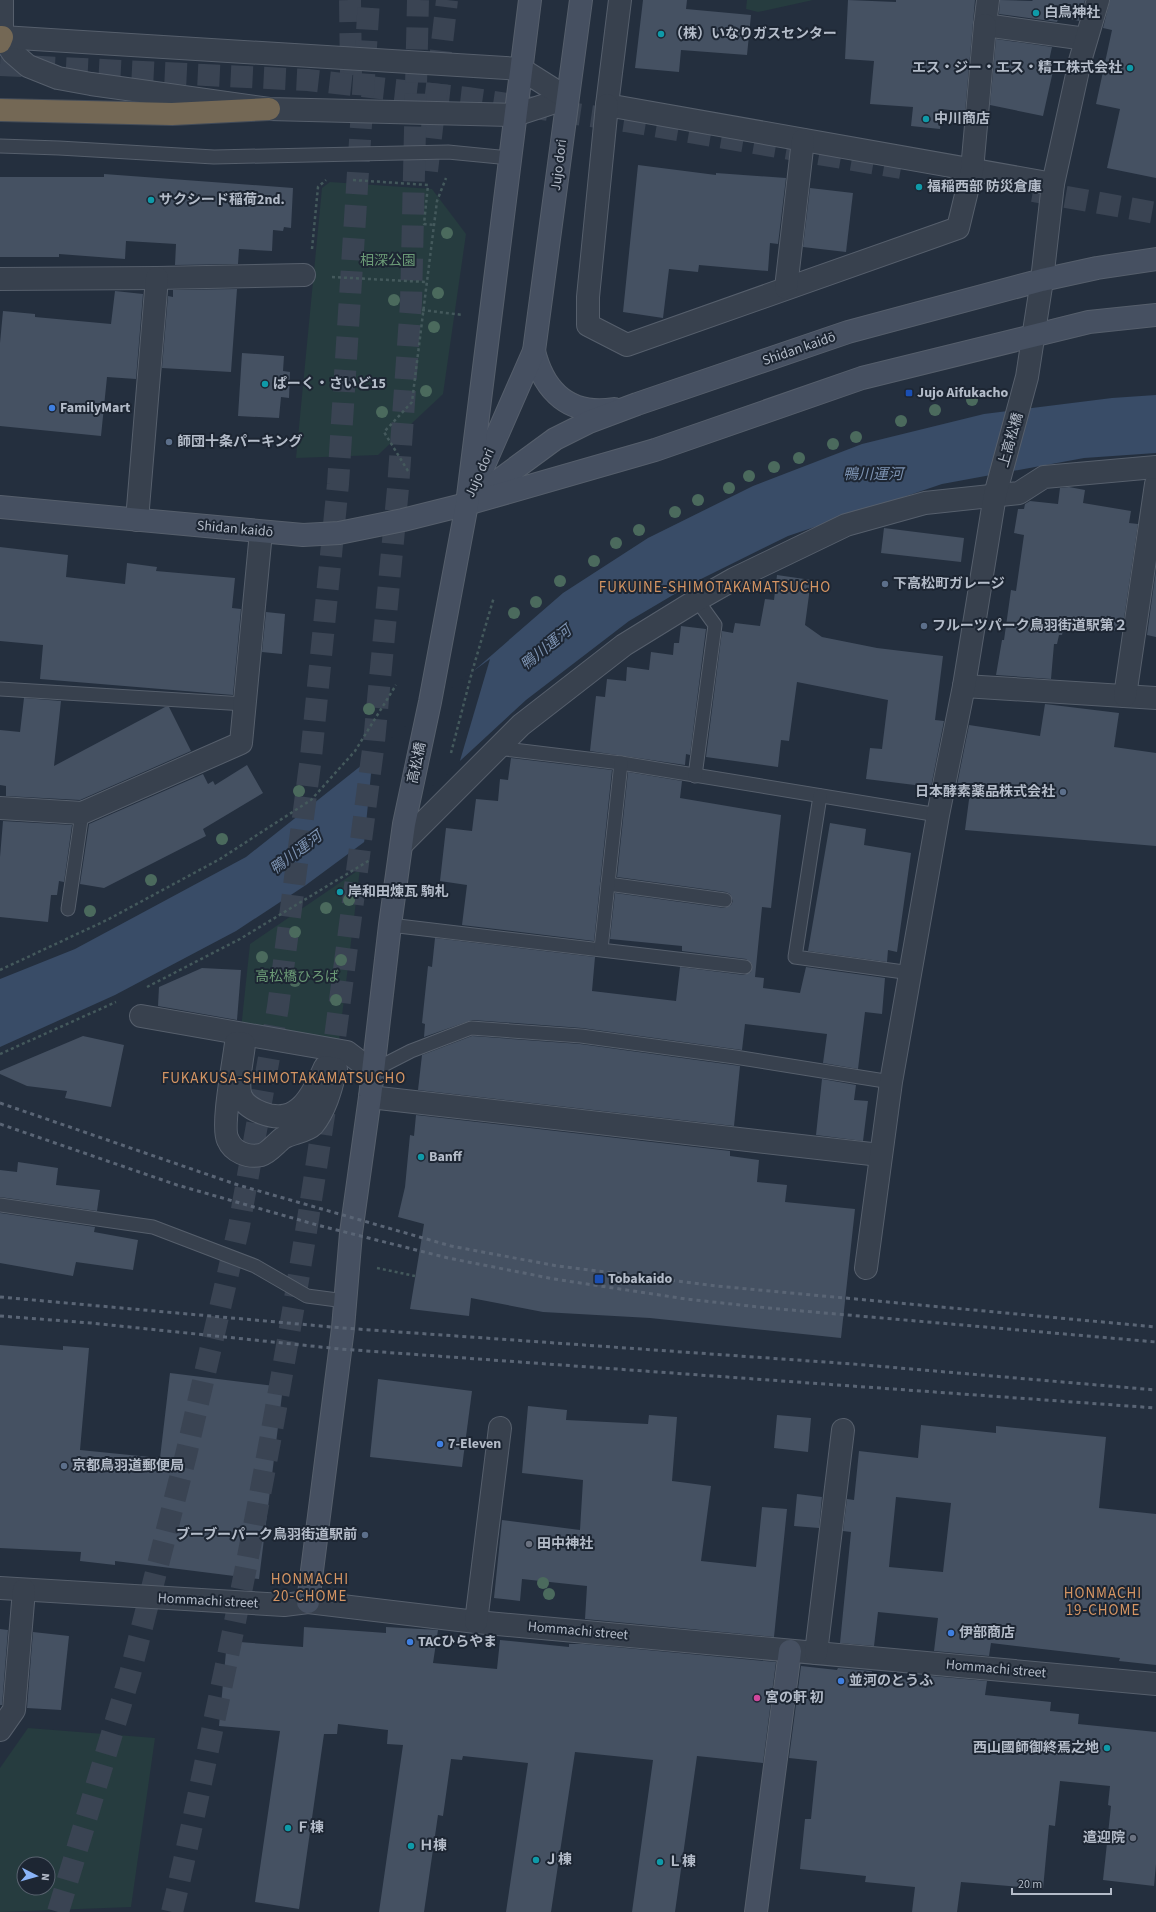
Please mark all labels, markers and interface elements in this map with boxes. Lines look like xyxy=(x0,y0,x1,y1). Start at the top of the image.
place label: 白鳥神社 xyxy=(1044,3,1100,23)
marker: 白鳥神社 xyxy=(1031,8,1041,18)
place label: （株）いなりガスセンター xyxy=(669,24,837,44)
marker: （株）いなりガスセンター xyxy=(656,29,666,39)
place label: エス・ジー・エス・精工株式会社 xyxy=(912,58,1122,78)
marker: エス・ジー・エス・精工株式会社 xyxy=(1125,63,1135,73)
place label: 中川商店 xyxy=(934,109,990,129)
marker: 中川商店 xyxy=(921,114,931,124)
street label: Jujo dori xyxy=(546,138,572,192)
place label: 福稲西部 防災倉庫 xyxy=(927,177,1042,197)
marker: 福稲西部 防災倉庫 xyxy=(914,182,924,192)
place label: サクシード稲荷2nd. xyxy=(159,190,285,210)
marker: サクシード稲荷2nd. xyxy=(146,195,156,205)
park label: 相深公園 xyxy=(360,251,416,271)
street label: Shidan kaidō xyxy=(760,327,838,371)
place label: ぱーく・さいど15 xyxy=(273,374,386,394)
marker: ぱーく・さいど15 xyxy=(260,379,270,389)
place label: Jujo Aifukacho xyxy=(917,383,1009,403)
marker: Jujo Aifukacho xyxy=(904,388,914,398)
place label: FamilyMart xyxy=(60,398,131,418)
marker: FamilyMart xyxy=(47,403,57,413)
street label: 上高松橋 xyxy=(994,410,1028,470)
place label: 師団十条パーキング xyxy=(177,432,303,452)
marker: 師団十条パーキング xyxy=(164,437,174,447)
street label: Jujo dori xyxy=(460,445,500,501)
water label: 鴨川運河 xyxy=(843,464,906,485)
street label: Shidan kaidō xyxy=(196,516,274,542)
place label: 下高松町ガレージ xyxy=(893,574,1005,594)
district label: FUKUINE-SHIMOTAKAMATSUCHO xyxy=(599,577,831,598)
marker: 下高松町ガレージ xyxy=(880,579,890,589)
place label: フルーツパーク鳥羽街道駅第２ xyxy=(932,616,1128,636)
water label: 鴨川運河 xyxy=(516,619,578,675)
marker: フルーツパーク鳥羽街道駅第２ xyxy=(919,621,929,631)
street label: 高松橋 xyxy=(403,740,431,786)
place label: 日本酵素薬品株式会社 xyxy=(915,782,1055,802)
marker: 日本酵素薬品株式会社 xyxy=(1058,787,1068,797)
water label: 鴨川運河 xyxy=(266,825,329,879)
place label: 岸和田煉瓦 駒札 xyxy=(348,882,449,902)
marker: 岸和田煉瓦 駒札 xyxy=(335,887,345,897)
park label: 高松橋ひろば xyxy=(255,967,339,987)
district label: FUKAKUSA-SHIMOTAKAMATSUCHO xyxy=(162,1068,406,1089)
place label: Banff xyxy=(429,1147,463,1167)
marker: Banff xyxy=(416,1152,426,1162)
place label: Tobakaido xyxy=(608,1269,673,1289)
marker: Tobakaido xyxy=(593,1273,605,1285)
place label: 7-Eleven xyxy=(448,1434,501,1454)
marker: 7-Eleven xyxy=(435,1439,445,1449)
place label: 京都鳥羽道郵便局 xyxy=(72,1456,184,1476)
marker: 京都鳥羽道郵便局 xyxy=(59,1461,69,1471)
place label: ブーブーパーク鳥羽街道駅前 xyxy=(176,1525,357,1545)
marker: ブーブーパーク鳥羽街道駅前 xyxy=(360,1530,370,1540)
place label: 田中神社 xyxy=(537,1534,593,1554)
marker: 田中神社 xyxy=(524,1539,534,1549)
district label: HONMACHI 20-CHOME xyxy=(271,1569,349,1607)
district label: HONMACHI 19-CHOME xyxy=(1064,1583,1142,1621)
street label: Hommachi street xyxy=(157,1588,259,1614)
street label: Hommachi street xyxy=(527,1617,629,1645)
place label: 伊部商店 xyxy=(959,1623,1015,1643)
marker: 伊部商店 xyxy=(946,1628,956,1638)
place label: TACひらやま xyxy=(418,1632,497,1652)
marker: TACひらやま xyxy=(405,1637,415,1647)
street label: Hommachi street xyxy=(945,1655,1047,1683)
place label: 並河のとうふ xyxy=(849,1671,933,1691)
marker: 並河のとうふ xyxy=(836,1676,846,1686)
place label: 宮の軒 初 xyxy=(765,1688,824,1708)
marker: 宮の軒 初 xyxy=(752,1693,762,1703)
place label: 西山國師御終焉之地 xyxy=(973,1738,1099,1758)
marker: 西山國師御終焉之地 xyxy=(1102,1743,1112,1753)
place label: Ｆ棟 xyxy=(296,1818,324,1838)
marker: Ｆ棟 xyxy=(283,1823,293,1833)
place label: 遣迎院 xyxy=(1083,1828,1125,1848)
marker: 遣迎院 xyxy=(1128,1833,1138,1843)
place label: Ｈ棟 xyxy=(419,1836,447,1856)
marker: Ｈ棟 xyxy=(406,1841,416,1851)
place label: Ｊ棟 xyxy=(544,1850,572,1870)
place label: Ｌ棟 xyxy=(668,1852,696,1872)
marker: Ｊ棟 xyxy=(531,1855,541,1865)
north arrow xyxy=(16,1856,56,1896)
marker: Ｌ棟 xyxy=(655,1857,665,1867)
scale bar xyxy=(1012,1870,1111,1896)
text: N xyxy=(38,1873,53,1881)
text: 20 m xyxy=(1018,1876,1042,1893)

